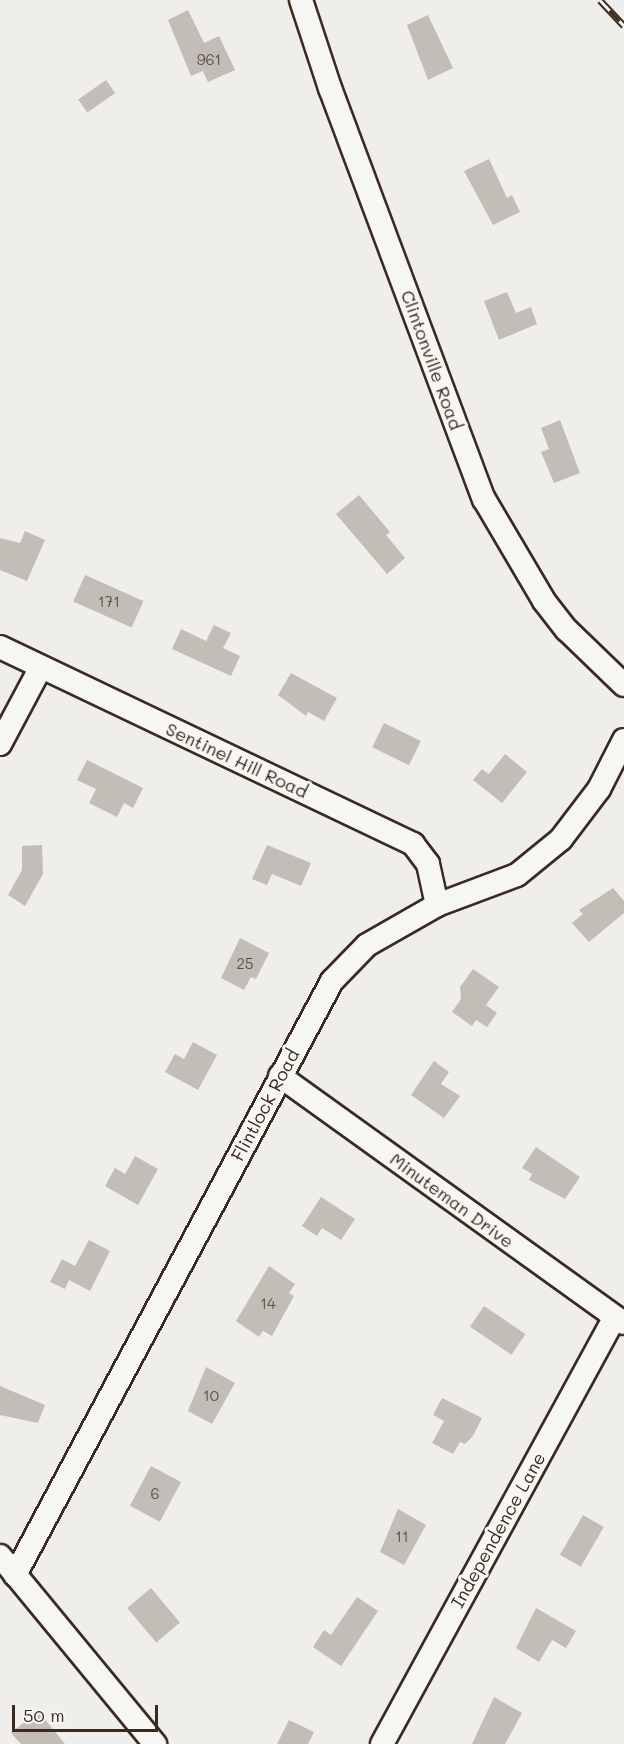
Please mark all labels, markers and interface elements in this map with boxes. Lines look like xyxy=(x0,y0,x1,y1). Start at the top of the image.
house number: 961 xyxy=(197,51,221,69)
street label: Clintonville Road xyxy=(397,287,467,433)
house number: 171 xyxy=(98,593,120,611)
street label: Sentinel Hill Road xyxy=(163,718,311,802)
house number: 25 xyxy=(236,955,254,973)
street label: Flintlock Road xyxy=(226,1045,304,1165)
street label: Minuteman Drive xyxy=(386,1148,518,1252)
house number: 14 xyxy=(260,1295,276,1313)
house number: 10 xyxy=(203,1387,219,1405)
street label: Independence Lane xyxy=(446,1448,550,1612)
house number: 6 xyxy=(150,1485,160,1503)
house number: 11 xyxy=(395,1528,409,1546)
scale bar xyxy=(15,1693,160,1731)
text: 50 m xyxy=(23,1703,65,1727)

